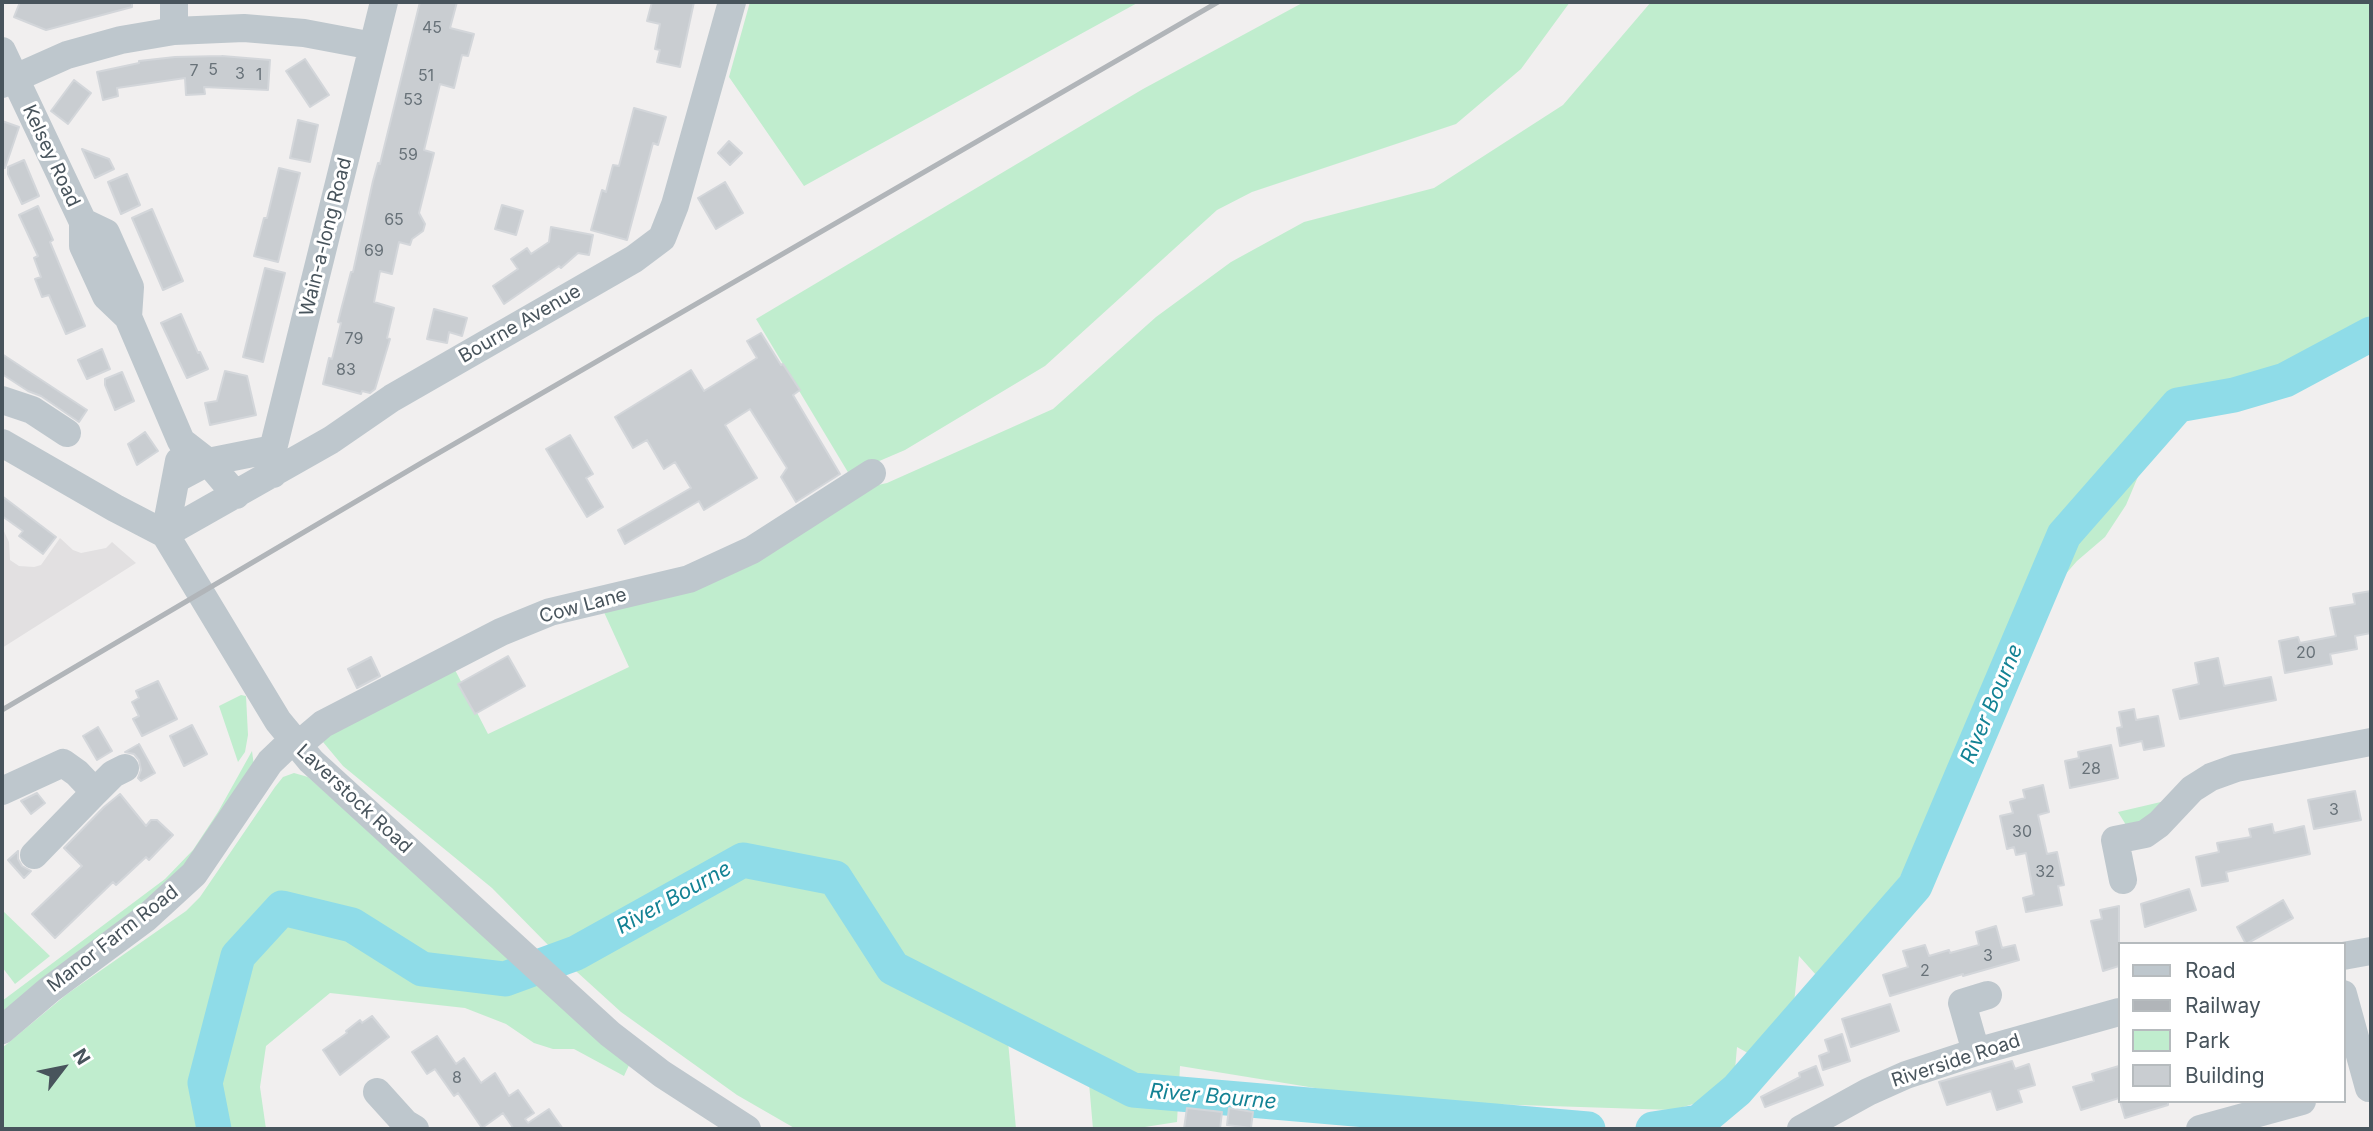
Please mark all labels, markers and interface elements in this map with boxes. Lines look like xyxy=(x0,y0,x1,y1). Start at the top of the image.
house number: 45 xyxy=(422,18,442,38)
house number: 5 xyxy=(208,60,218,80)
house number: 7 xyxy=(189,61,199,81)
house number: 3 xyxy=(235,64,245,84)
house number: 1 xyxy=(256,65,262,85)
house number: 51 xyxy=(418,66,434,86)
house number: 53 xyxy=(403,90,423,110)
street label: Kelsey Road xyxy=(17,101,85,211)
house number: 59 xyxy=(398,145,418,165)
street label: Wain-a-long Road xyxy=(295,155,357,319)
house number: 65 xyxy=(384,210,404,230)
house number: 69 xyxy=(364,241,384,261)
street label: Bourne Avenue xyxy=(455,280,585,368)
house number: 79 xyxy=(345,329,363,349)
house number: 83 xyxy=(336,360,356,380)
street label: Cow Lane xyxy=(537,583,629,629)
water label: River Bourne xyxy=(1956,640,2028,768)
house number: 20 xyxy=(2296,643,2316,663)
street label: Laverstock Road xyxy=(292,740,416,858)
house number: 28 xyxy=(2081,759,2101,779)
house number: 3 xyxy=(2329,800,2339,820)
house number: 30 xyxy=(2012,822,2032,842)
water label: River Bourne xyxy=(612,856,736,940)
house number: 32 xyxy=(2035,862,2055,882)
street label: Manor Farm Road xyxy=(43,881,183,997)
legend xyxy=(2118,942,2345,1103)
house number: 3 xyxy=(1983,946,1993,966)
text: Road xyxy=(2185,958,2236,983)
house number: 2 xyxy=(1920,961,1930,981)
text: Railway xyxy=(2185,993,2261,1018)
text: Park xyxy=(2185,1028,2230,1053)
street label: Riverside Road xyxy=(1889,1029,2023,1093)
north arrow xyxy=(28,1033,98,1103)
text: N xyxy=(68,1044,95,1069)
text: Building xyxy=(2185,1063,2265,1088)
house number: 8 xyxy=(452,1068,462,1088)
water label: River Bourne xyxy=(1148,1079,1278,1115)

